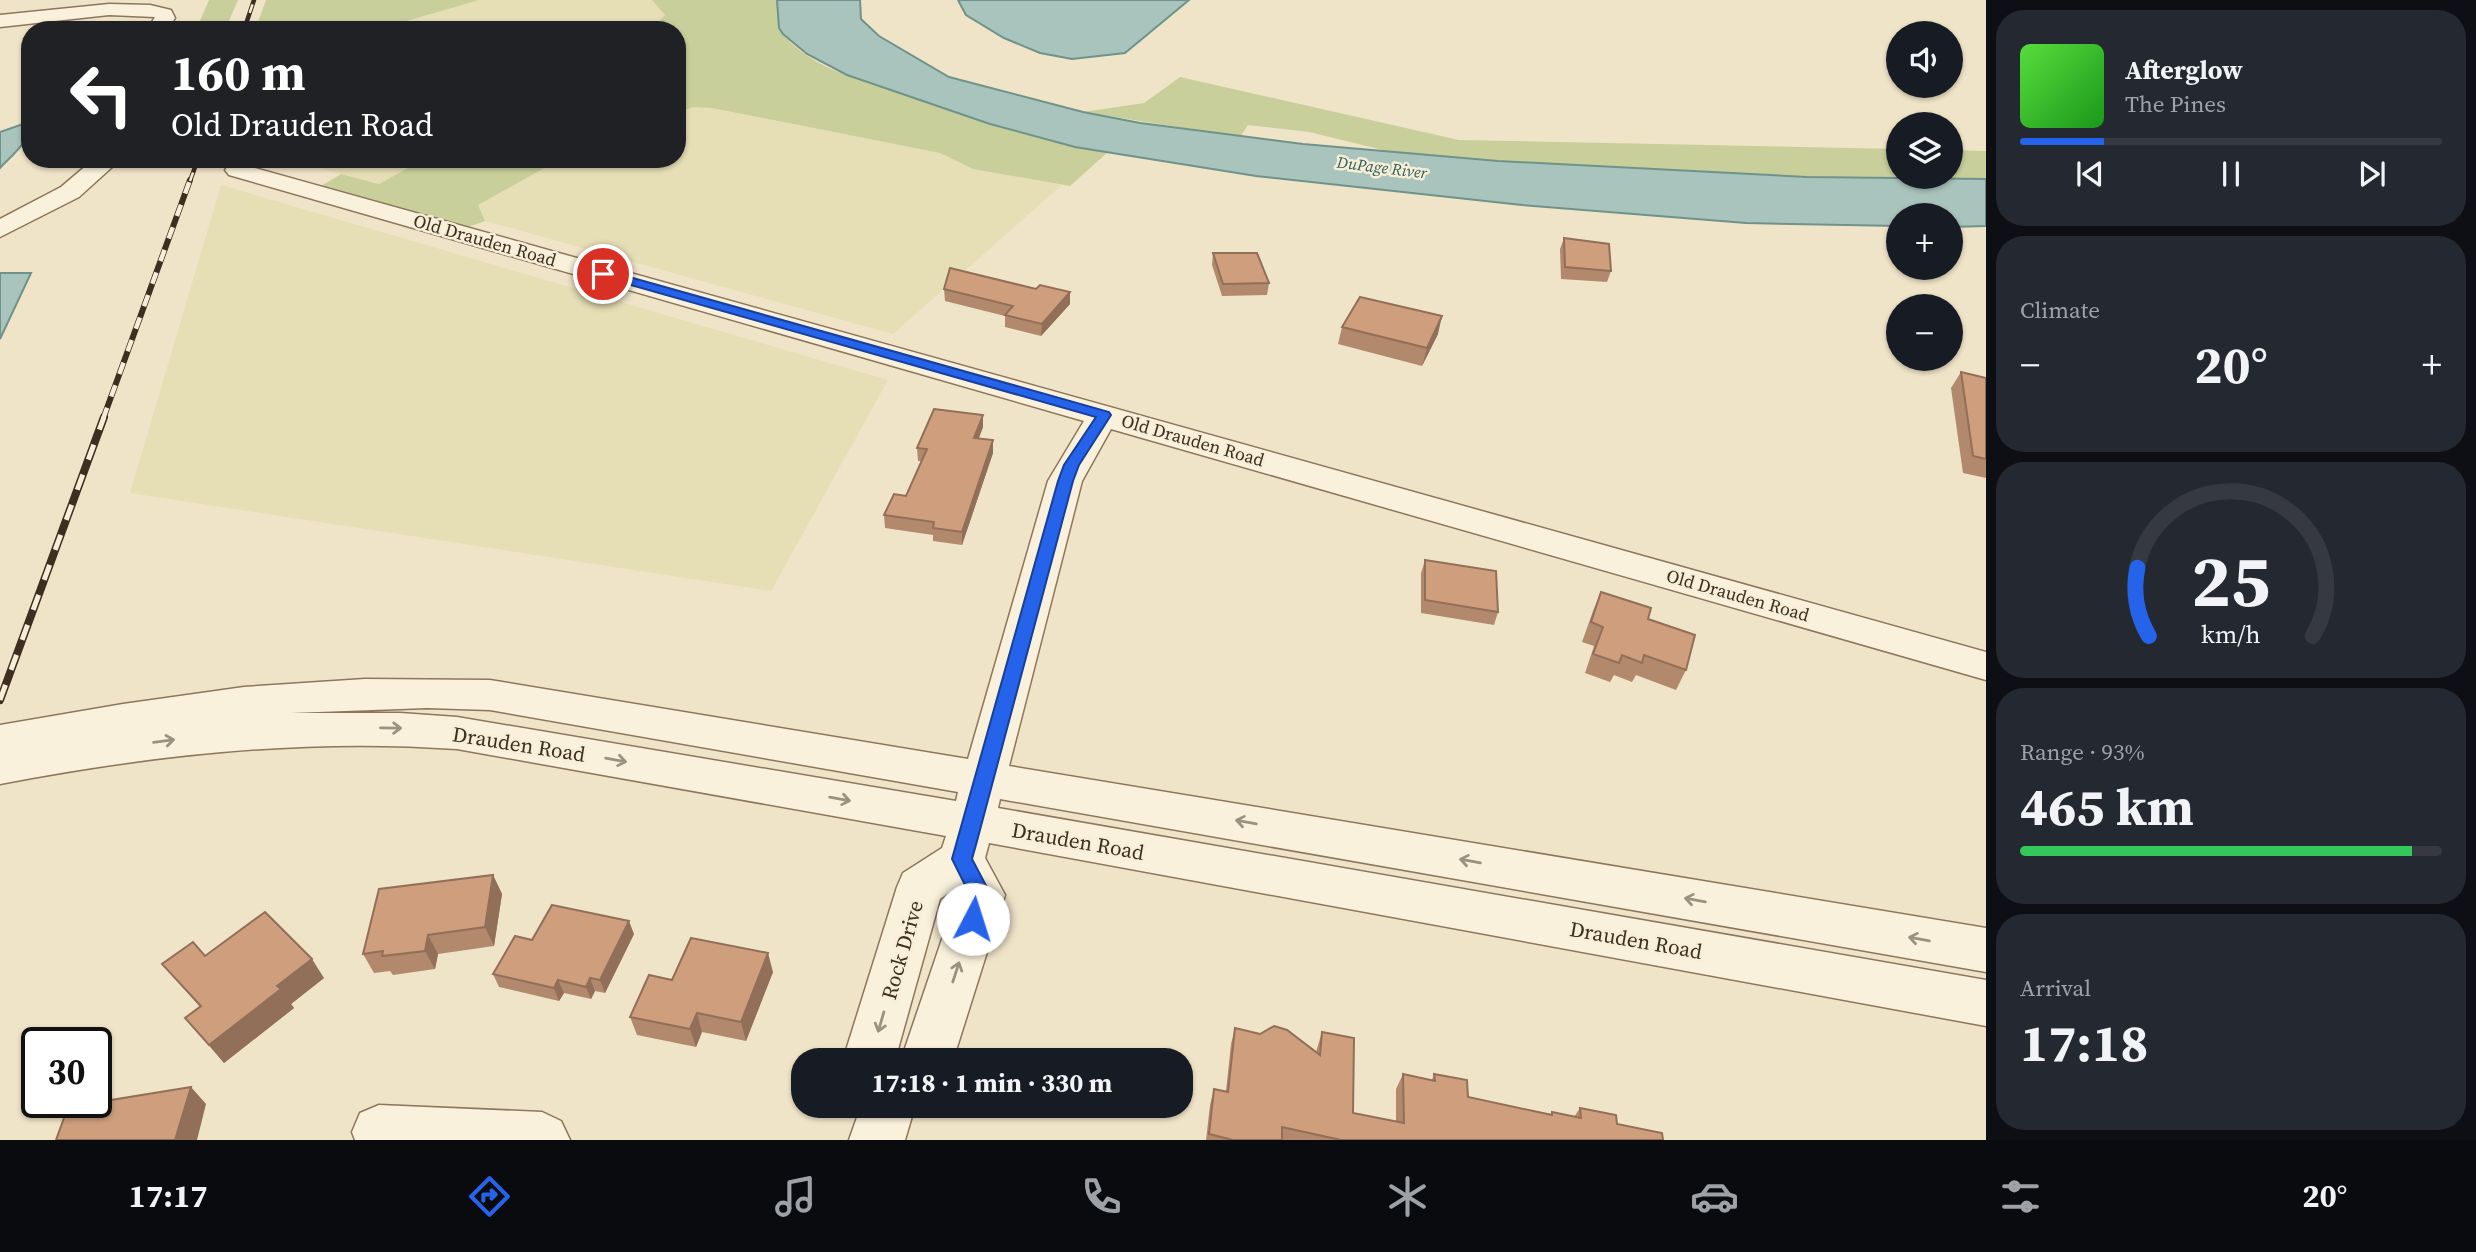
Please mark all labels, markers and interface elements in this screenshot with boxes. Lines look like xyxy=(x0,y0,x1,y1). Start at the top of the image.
map controls xyxy=(1886,21,1963,371)
button: sound xyxy=(1886,21,1963,98)
text: 160 m xyxy=(171,39,306,106)
icon: left xyxy=(56,49,147,140)
text: Afterglow xyxy=(2125,52,2243,88)
text: The Pines xyxy=(2125,88,2226,120)
text: Old Drauden Road xyxy=(171,103,433,147)
button: layers xyxy=(1886,112,1963,189)
water label: DuPage River xyxy=(1335,150,1429,184)
icon: previous xyxy=(2071,155,2109,193)
icon: pause xyxy=(2212,155,2250,193)
icon: next xyxy=(2353,155,2391,193)
button: + xyxy=(1886,203,1963,280)
street label: Old Drauden Road xyxy=(411,208,559,272)
pin xyxy=(573,244,633,304)
icon: arrive xyxy=(584,255,622,293)
button: − xyxy=(1886,294,1963,371)
text: Climate xyxy=(2020,294,2100,326)
text: 20° xyxy=(2194,329,2268,400)
text: − xyxy=(2020,339,2040,391)
text: + xyxy=(2422,339,2442,391)
street label: Old Drauden Road xyxy=(1119,408,1267,472)
text: 25 xyxy=(2192,531,2270,630)
street label: Old Drauden Road xyxy=(1664,563,1812,627)
text: km/h xyxy=(2201,617,2261,651)
street label: Drauden Road xyxy=(451,719,588,769)
one-way arrow xyxy=(379,721,402,734)
one-way arrow xyxy=(152,734,175,747)
text: Range · 93% xyxy=(2020,736,2145,768)
one-way arrow xyxy=(604,753,627,767)
text: 465 km xyxy=(2020,771,2194,842)
one-way arrow xyxy=(828,793,851,806)
street label: Drauden Road xyxy=(1009,815,1147,867)
one-way arrow xyxy=(1235,815,1258,828)
one-way arrow xyxy=(1459,854,1482,867)
position arrow xyxy=(936,882,1010,956)
one-way arrow xyxy=(1684,893,1707,906)
street label: Rock Drive xyxy=(874,897,930,1003)
street label: Drauden Road xyxy=(1567,914,1705,966)
one-way arrow xyxy=(1908,932,1931,945)
one-way arrow xyxy=(950,962,963,984)
text: Arrival xyxy=(2020,972,2091,1004)
text: 17:18 xyxy=(2020,1007,2148,1078)
one-way arrow xyxy=(873,1011,886,1033)
speed limit sign: 30 xyxy=(21,1027,112,1118)
text: 17:18 · 1 min · 330 m xyxy=(872,1065,1112,1101)
icon: directions xyxy=(465,1172,514,1221)
icon: music xyxy=(771,1172,820,1221)
icon: phone xyxy=(1077,1172,1126,1221)
icon: climate xyxy=(1383,1172,1432,1221)
icon: car xyxy=(1690,1172,1739,1221)
icon: filters xyxy=(1996,1172,2045,1221)
text: 17:17 xyxy=(129,1174,208,1218)
text: 20° xyxy=(2302,1174,2347,1218)

